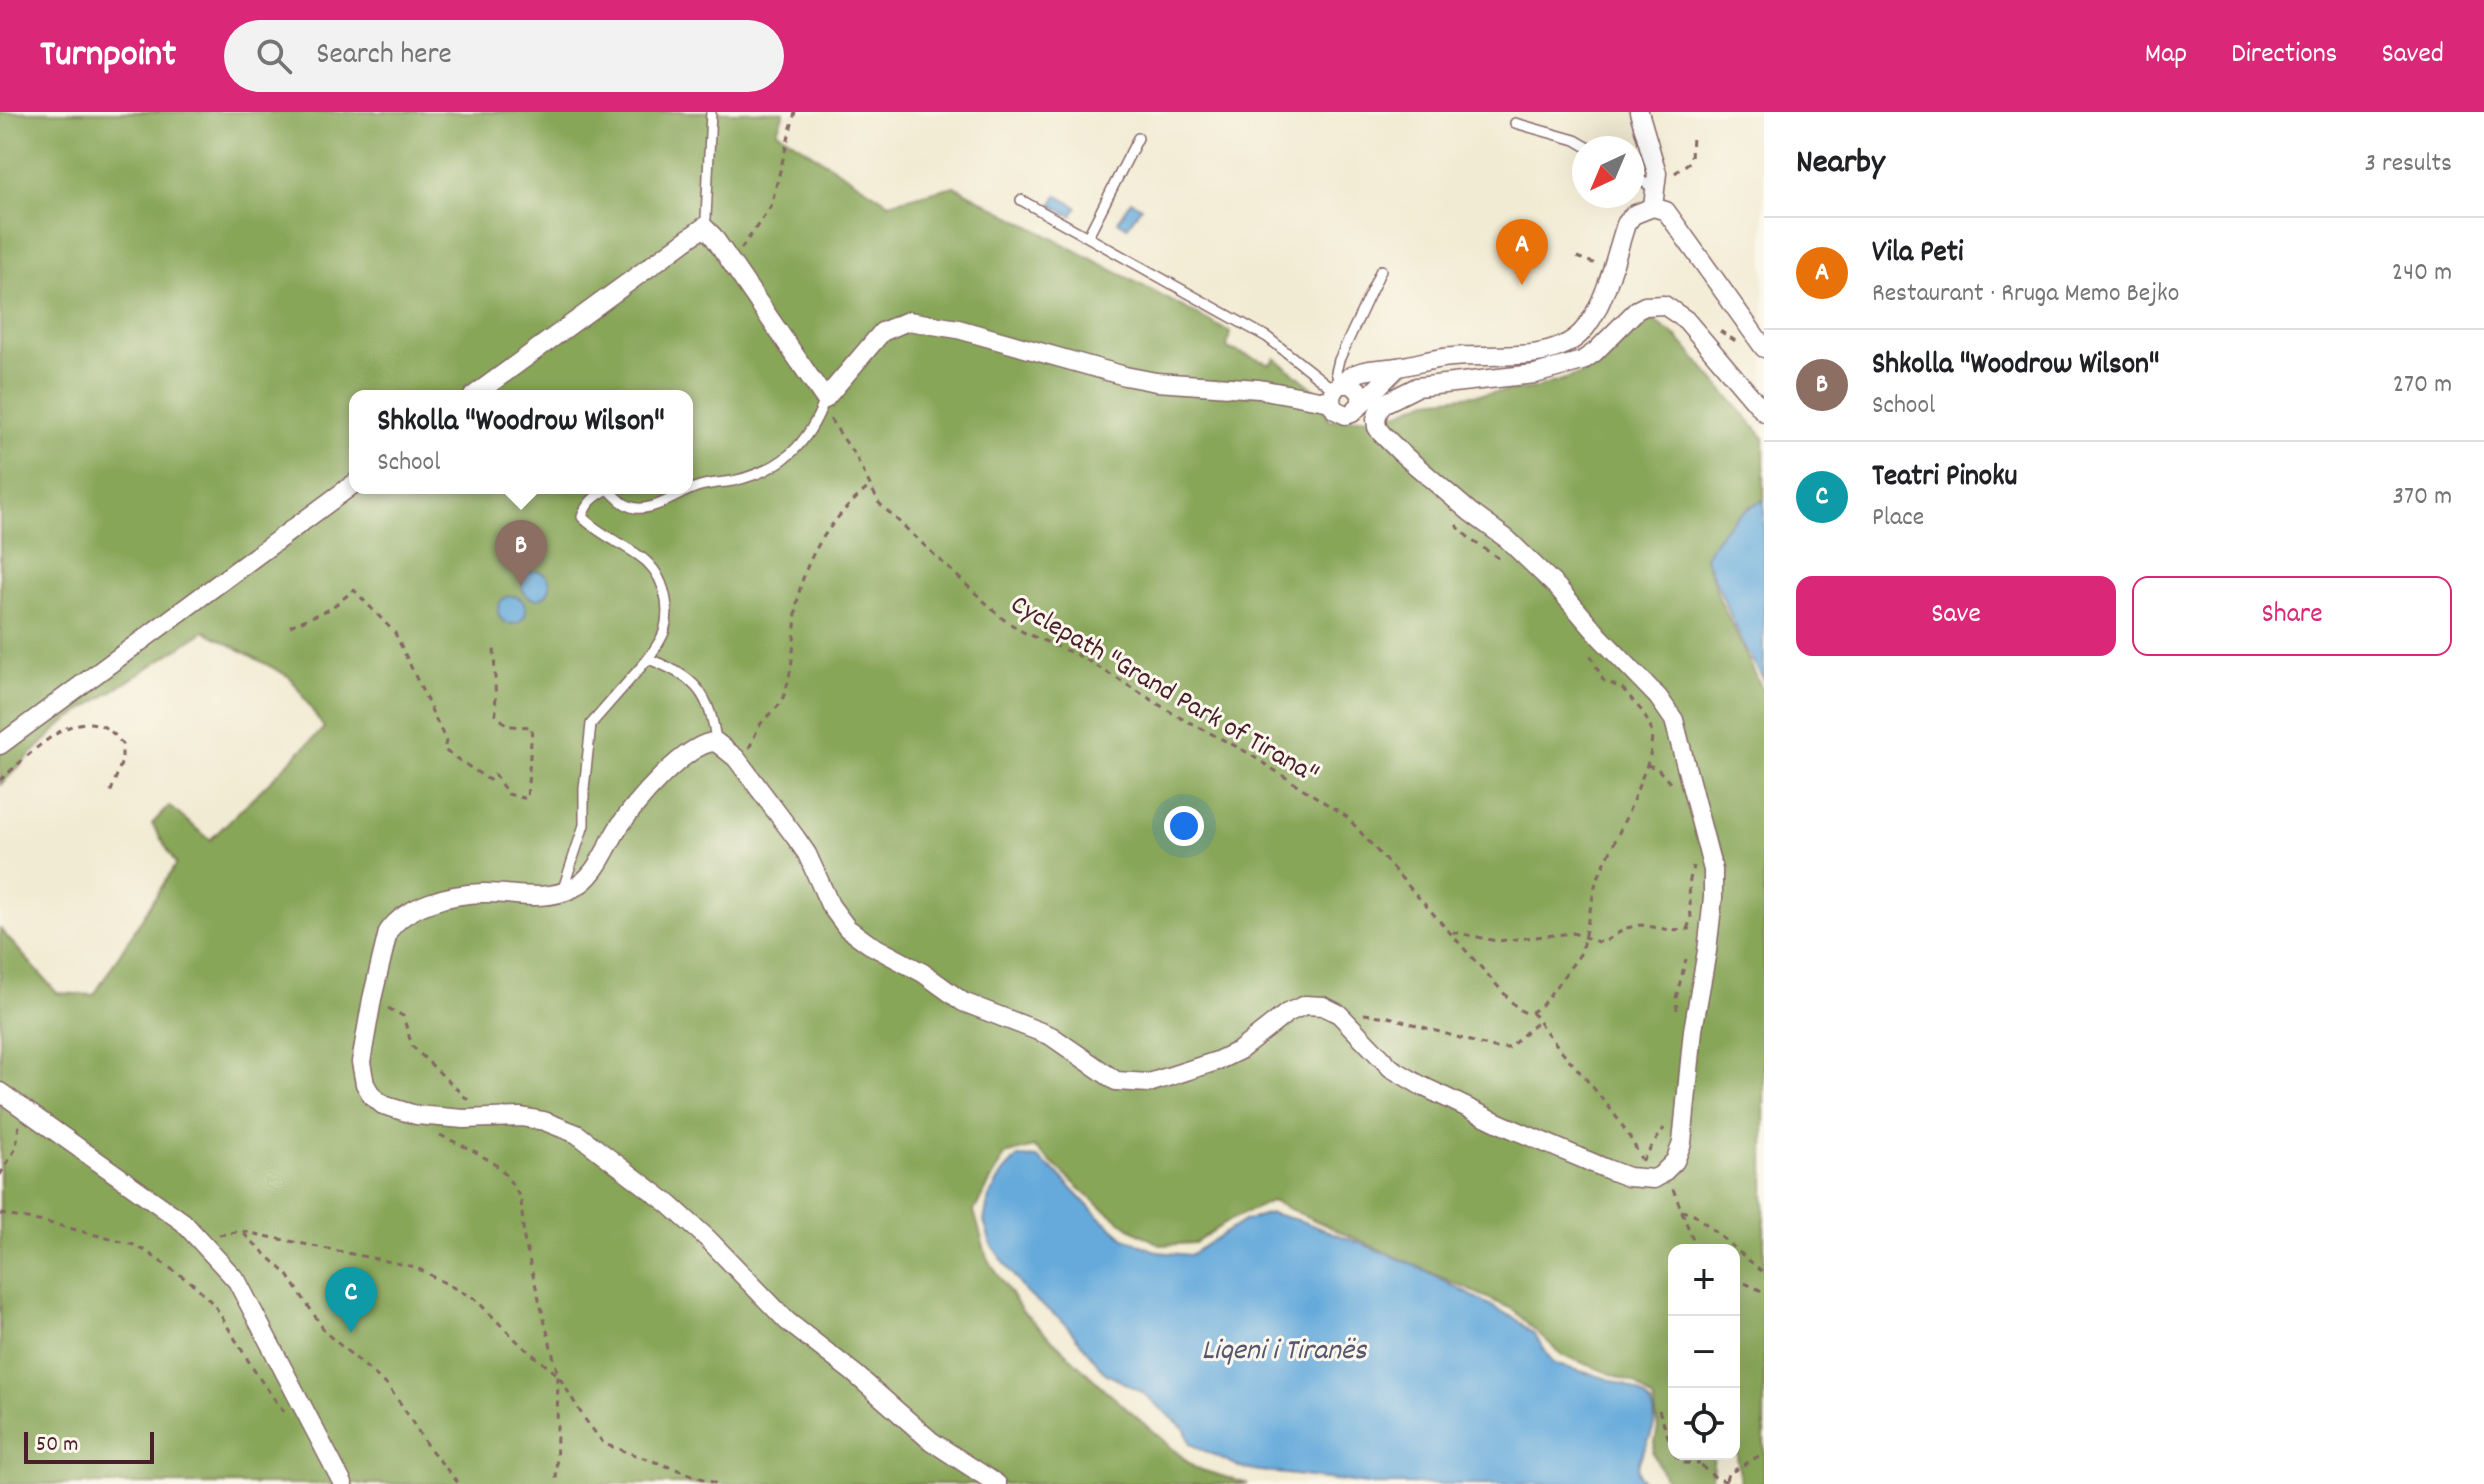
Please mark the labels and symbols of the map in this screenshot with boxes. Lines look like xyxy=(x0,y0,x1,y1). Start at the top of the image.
north arrow xyxy=(1572,136,1644,208)
pin: A xyxy=(1496,219,1548,285)
pin: B xyxy=(495,520,547,586)
street label: Cyclepath "Grand Park of Tirana" xyxy=(1002,587,1325,796)
your location xyxy=(1164,806,1204,846)
pin: C xyxy=(325,1267,377,1333)
water label: Liqeni i Tiranës xyxy=(1202,1331,1368,1374)
scale bar xyxy=(24,1428,154,1464)

